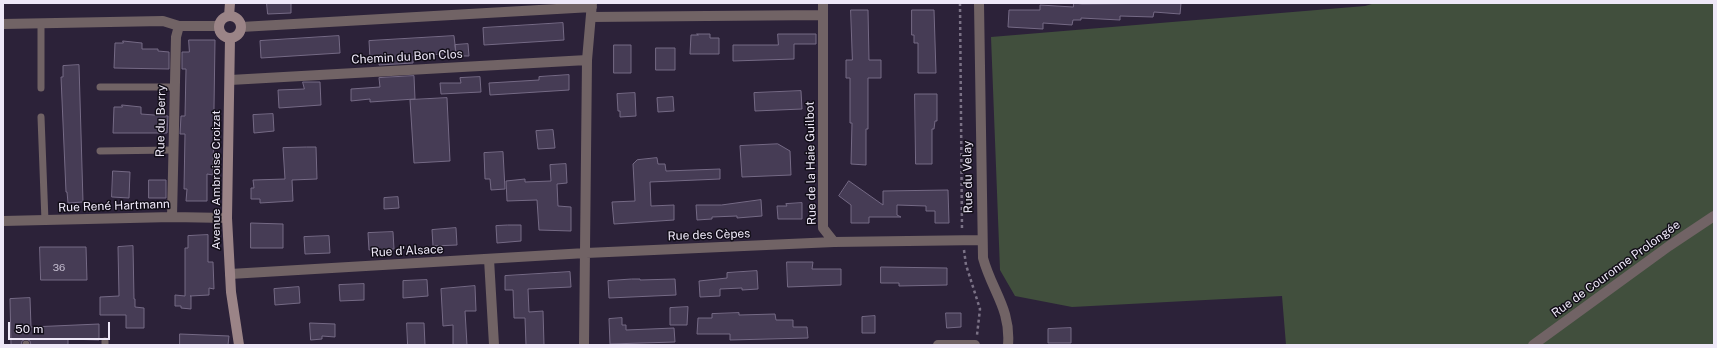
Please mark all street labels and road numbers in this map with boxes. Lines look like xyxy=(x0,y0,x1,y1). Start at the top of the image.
street label: Chemin du Bon Clos xyxy=(351,47,463,67)
street label: Rue du Berry xyxy=(153,85,169,157)
street label: Rue de la Haie Guilbot xyxy=(803,101,819,225)
street label: Avenue Ambroise Croizat xyxy=(209,110,223,250)
street label: Rue du Velay xyxy=(960,141,976,213)
street label: Rue René Hartmann xyxy=(58,197,170,215)
street label: Rue de Couronne Prolongée xyxy=(1549,217,1683,321)
street label: Rue des Cèpes xyxy=(667,226,751,244)
street label: Rue d'Alsace xyxy=(370,242,444,260)

